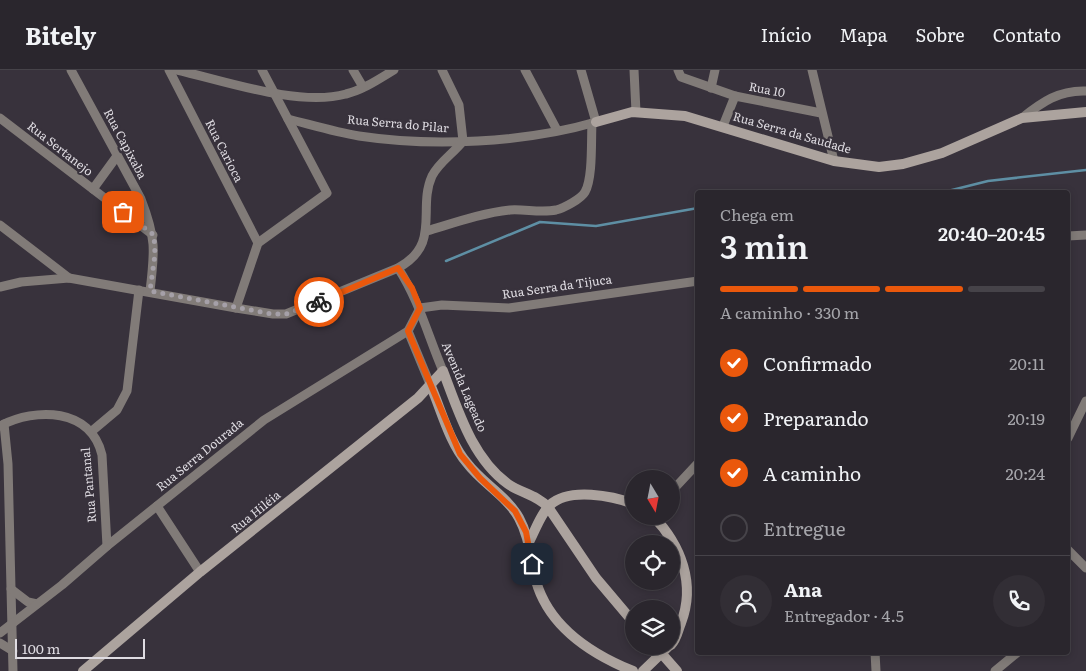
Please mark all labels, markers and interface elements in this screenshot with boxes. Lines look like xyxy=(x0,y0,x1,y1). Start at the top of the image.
text: Bitely xyxy=(25,17,96,52)
text: Início xyxy=(761,21,811,48)
text: Mapa xyxy=(839,21,887,48)
text: Sobre xyxy=(915,21,965,48)
text: Contato xyxy=(993,21,1061,48)
street label: Rua 10 xyxy=(748,77,787,101)
street label: Rua Capixaba xyxy=(100,105,152,182)
street label: Rua Serra da Saudade xyxy=(731,107,854,158)
street label: Rua Serra do Pilar xyxy=(346,110,450,136)
street label: Rua Carioca xyxy=(201,116,249,186)
street label: Rua Sertanejo xyxy=(24,117,97,180)
pin xyxy=(102,191,144,233)
icon: bag xyxy=(109,198,137,226)
text: Chega em xyxy=(720,202,794,226)
text: 20:40–20:45 xyxy=(938,219,1045,247)
text: 3 min xyxy=(720,221,809,269)
street label: Rua Serra da Tijuca xyxy=(501,269,613,303)
courier xyxy=(294,277,344,327)
icon: bike xyxy=(305,288,333,316)
text: A caminho · 330 m xyxy=(720,300,859,324)
street label: Avenida Lageado xyxy=(438,339,492,434)
icon: check xyxy=(720,349,748,377)
text: Confirmado xyxy=(763,349,872,377)
text: 20:11 xyxy=(1009,351,1045,375)
icon: check xyxy=(720,404,748,432)
text: Preparando xyxy=(763,404,869,432)
text: 20:19 xyxy=(1007,406,1045,430)
street label: Rua Serra Dourada xyxy=(152,413,247,495)
street label: Rua Pantanal xyxy=(76,447,100,523)
icon: check xyxy=(720,459,748,487)
text: A caminho xyxy=(763,459,861,487)
text: 20:24 xyxy=(1006,461,1045,485)
north arrow xyxy=(625,470,680,525)
map controls xyxy=(625,470,680,655)
street label: Rua Hiléia xyxy=(227,485,284,537)
text: Entregue xyxy=(763,514,846,542)
button: locate xyxy=(625,535,680,590)
pin xyxy=(511,543,553,585)
icon: home xyxy=(518,550,546,578)
button: person xyxy=(720,575,772,627)
text: Ana xyxy=(784,575,822,603)
button: phone xyxy=(993,575,1045,627)
button: layers xyxy=(625,600,680,655)
text: Entregador · 4.5 xyxy=(784,603,904,627)
scale bar xyxy=(15,636,145,659)
text: 100 m xyxy=(22,638,60,658)

